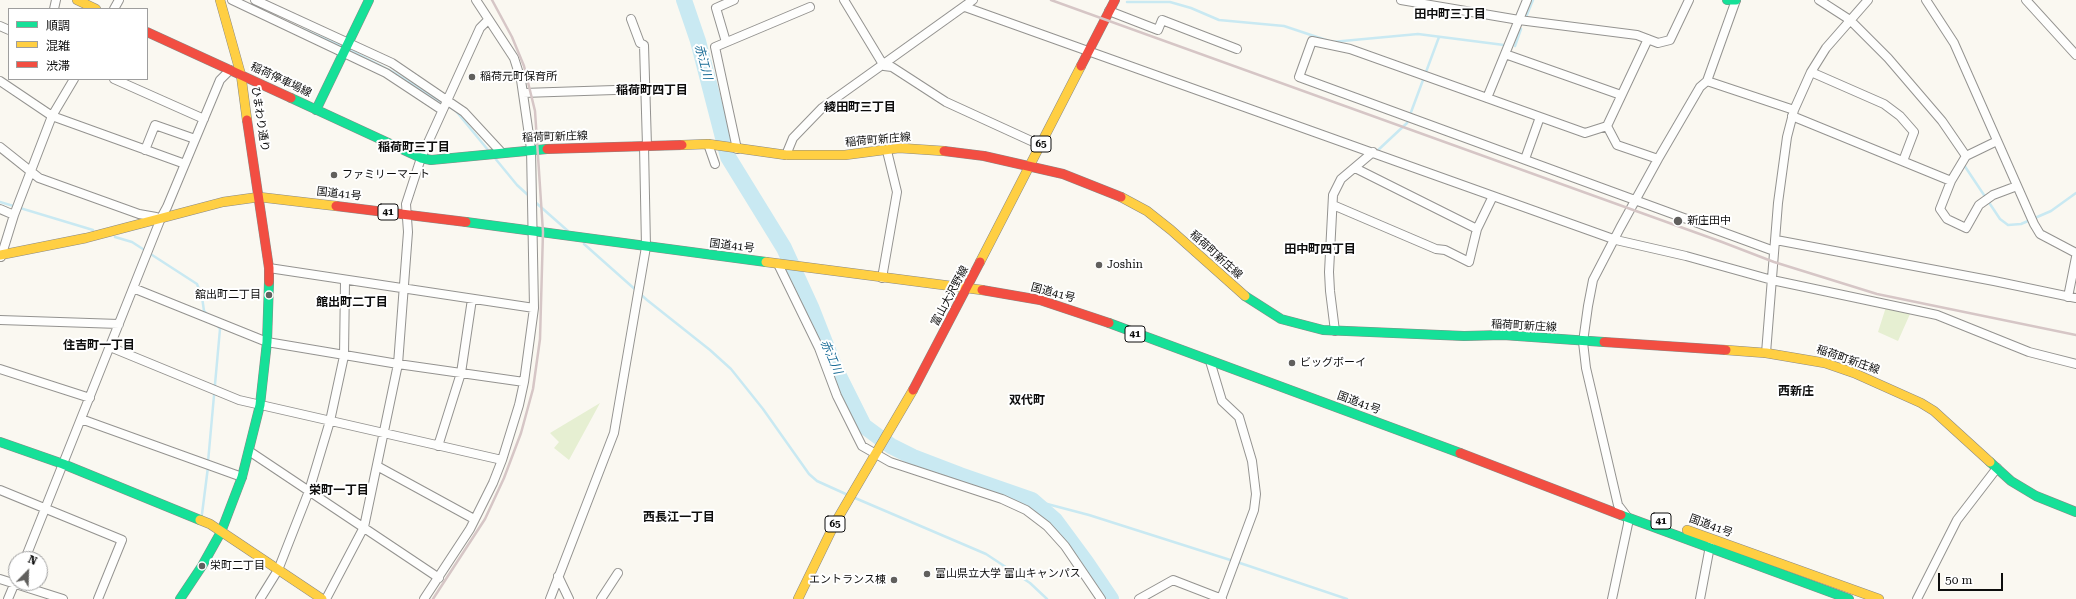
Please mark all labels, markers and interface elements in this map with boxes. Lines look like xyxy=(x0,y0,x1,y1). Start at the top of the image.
district label: 田中町三丁目 xyxy=(1414,7,1486,21)
legend xyxy=(8,8,148,80)
text: 順調 xyxy=(46,19,70,33)
text: 混雑 xyxy=(46,39,70,53)
water label: 赤江川 xyxy=(691,43,715,81)
text: 渋滞 xyxy=(46,59,70,73)
street label: 稲荷停車場線 xyxy=(248,60,314,100)
place label: 稲荷元町保育所 xyxy=(480,70,557,84)
marker: 稲荷元町保育所 xyxy=(467,72,477,82)
district label: 稲荷町四丁目 xyxy=(616,83,688,97)
street label: ひまわり通り xyxy=(248,85,272,153)
district label: 綾田町三丁目 xyxy=(824,100,896,114)
street label: 稲荷町新庄線 xyxy=(522,129,588,145)
street label: 稲荷町新庄線 xyxy=(845,131,911,149)
road number: 65 xyxy=(1031,136,1051,152)
district label: 稲荷町三丁目 xyxy=(378,140,450,154)
place label: ファミリーマート xyxy=(342,168,430,182)
marker: ファミリーマート xyxy=(329,170,339,180)
street label: 国道41号 xyxy=(316,185,362,203)
road number: 41 xyxy=(378,204,398,220)
place label: 新庄田中 xyxy=(1687,214,1731,228)
marker: 新庄田中 xyxy=(1672,215,1684,227)
street label: 稲荷町新庄線 xyxy=(1187,228,1245,282)
street label: 国道41号 xyxy=(709,237,755,255)
district label: 田中町四丁目 xyxy=(1284,242,1356,256)
place label: Joshin xyxy=(1107,258,1143,272)
marker: Joshin xyxy=(1094,260,1104,270)
street label: 富山大沢野線 xyxy=(929,264,971,328)
street label: 国道41号 xyxy=(1029,281,1077,305)
place label: 舘出町二丁目 xyxy=(195,288,261,302)
marker: 舘出町二丁目 xyxy=(264,290,274,300)
district label: 館出町二丁目 xyxy=(316,295,388,309)
street label: 稲荷町新庄線 xyxy=(1491,318,1557,334)
road number: 41 xyxy=(1125,326,1145,342)
district label: 住吉町一丁目 xyxy=(63,338,135,352)
water label: 赤江川 xyxy=(817,338,845,376)
street label: 稲荷町新庄線 xyxy=(1815,343,1881,377)
place label: ビッグボーイ xyxy=(1300,356,1366,370)
marker: ビッグボーイ xyxy=(1287,358,1297,368)
district label: 西新庄 xyxy=(1778,384,1814,398)
street label: 国道41号 xyxy=(1335,389,1383,417)
district label: 双代町 xyxy=(1009,393,1045,407)
district label: 栄町一丁目 xyxy=(309,483,369,497)
district label: 西長江一丁目 xyxy=(643,510,715,524)
street label: 国道41号 xyxy=(1687,512,1735,540)
road number: 41 xyxy=(1651,513,1671,529)
road number: 65 xyxy=(825,516,845,532)
north arrow xyxy=(8,551,48,591)
text: N xyxy=(26,553,39,568)
place label: 栄町二丁目 xyxy=(210,559,265,573)
marker: 栄町二丁目 xyxy=(197,561,207,571)
scale bar xyxy=(1940,565,2005,591)
place label: 富山県立大学 富山キャンパス xyxy=(935,567,1081,581)
marker: 富山県立大学 富山キャンパス xyxy=(922,569,932,579)
place label: エントランス棟 xyxy=(809,573,886,587)
text: 50 m xyxy=(1945,573,1972,587)
marker: エントランス棟 xyxy=(889,575,899,585)

